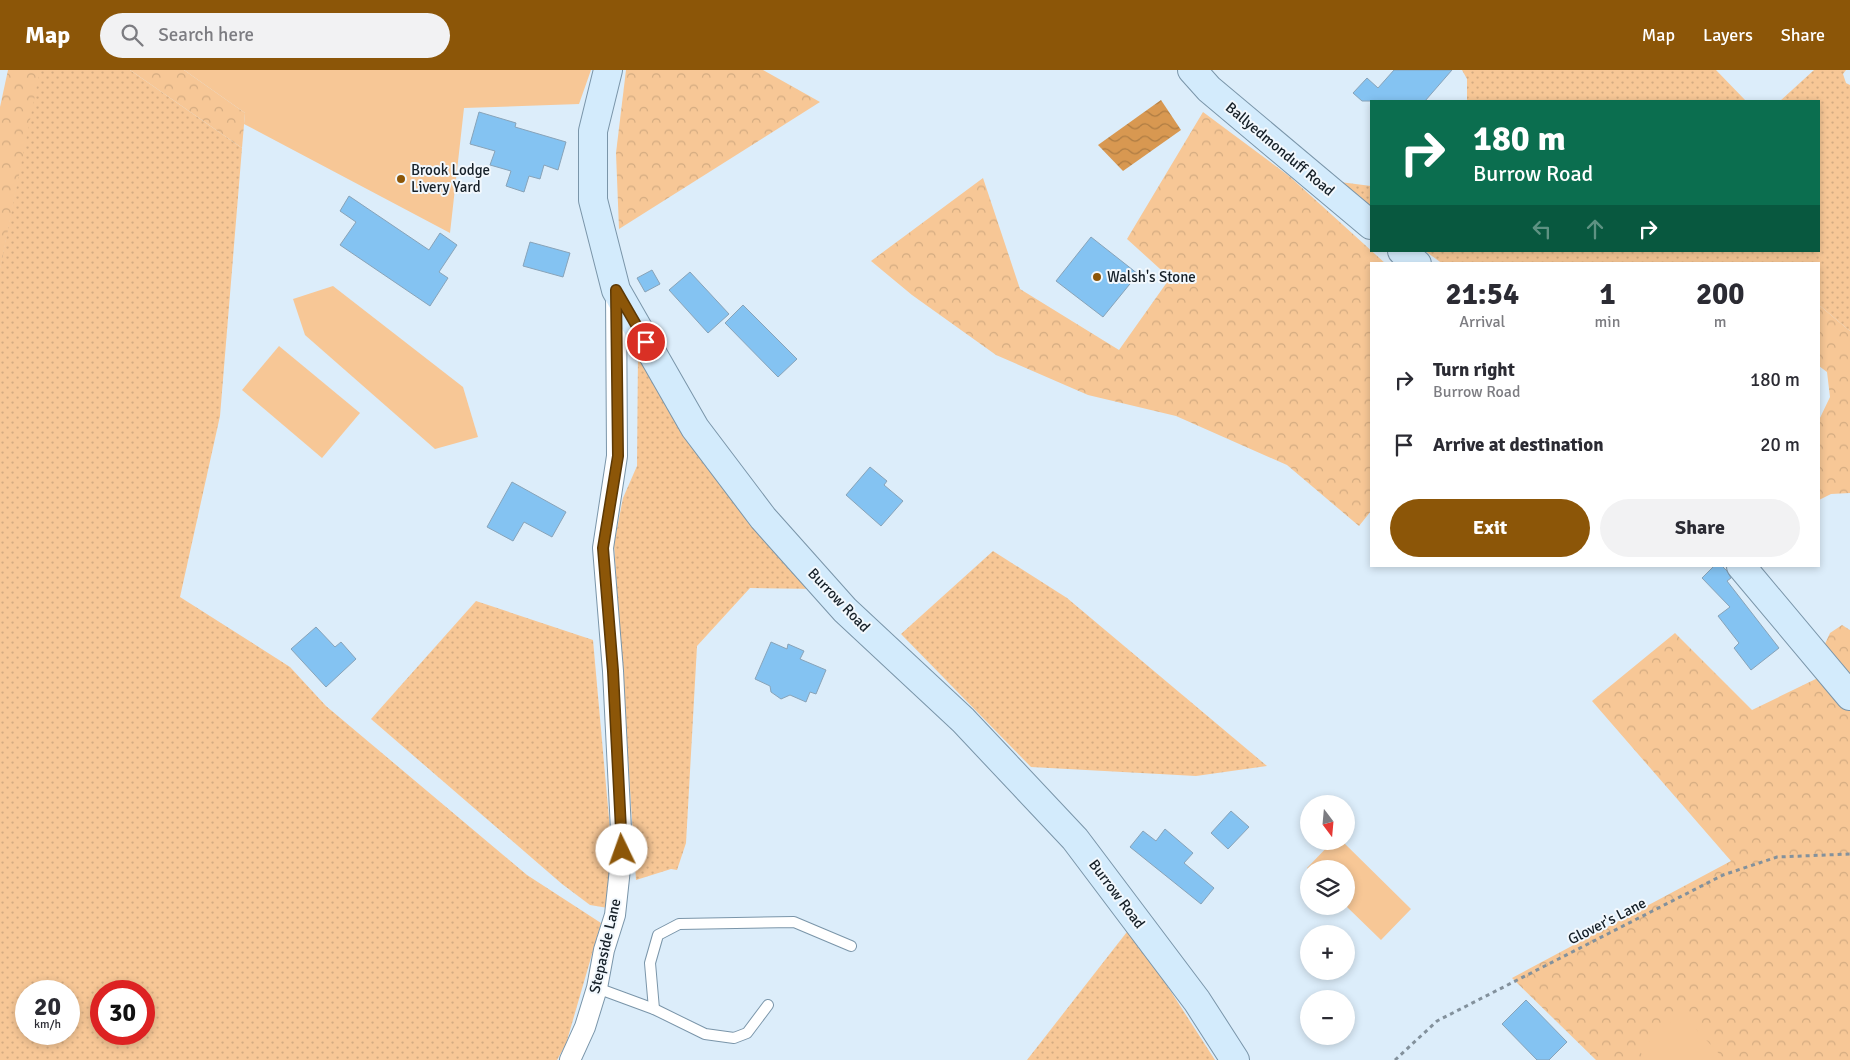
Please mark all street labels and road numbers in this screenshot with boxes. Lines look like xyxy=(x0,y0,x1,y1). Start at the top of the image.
street label: Ballyedmonduff Road xyxy=(1222,98,1338,200)
street label: Burrow Road xyxy=(804,564,874,636)
street label: Burrow Road xyxy=(1085,856,1149,932)
street label: Glover's Lane xyxy=(1565,894,1649,948)
street label: Stepaside Lane xyxy=(585,897,625,995)

